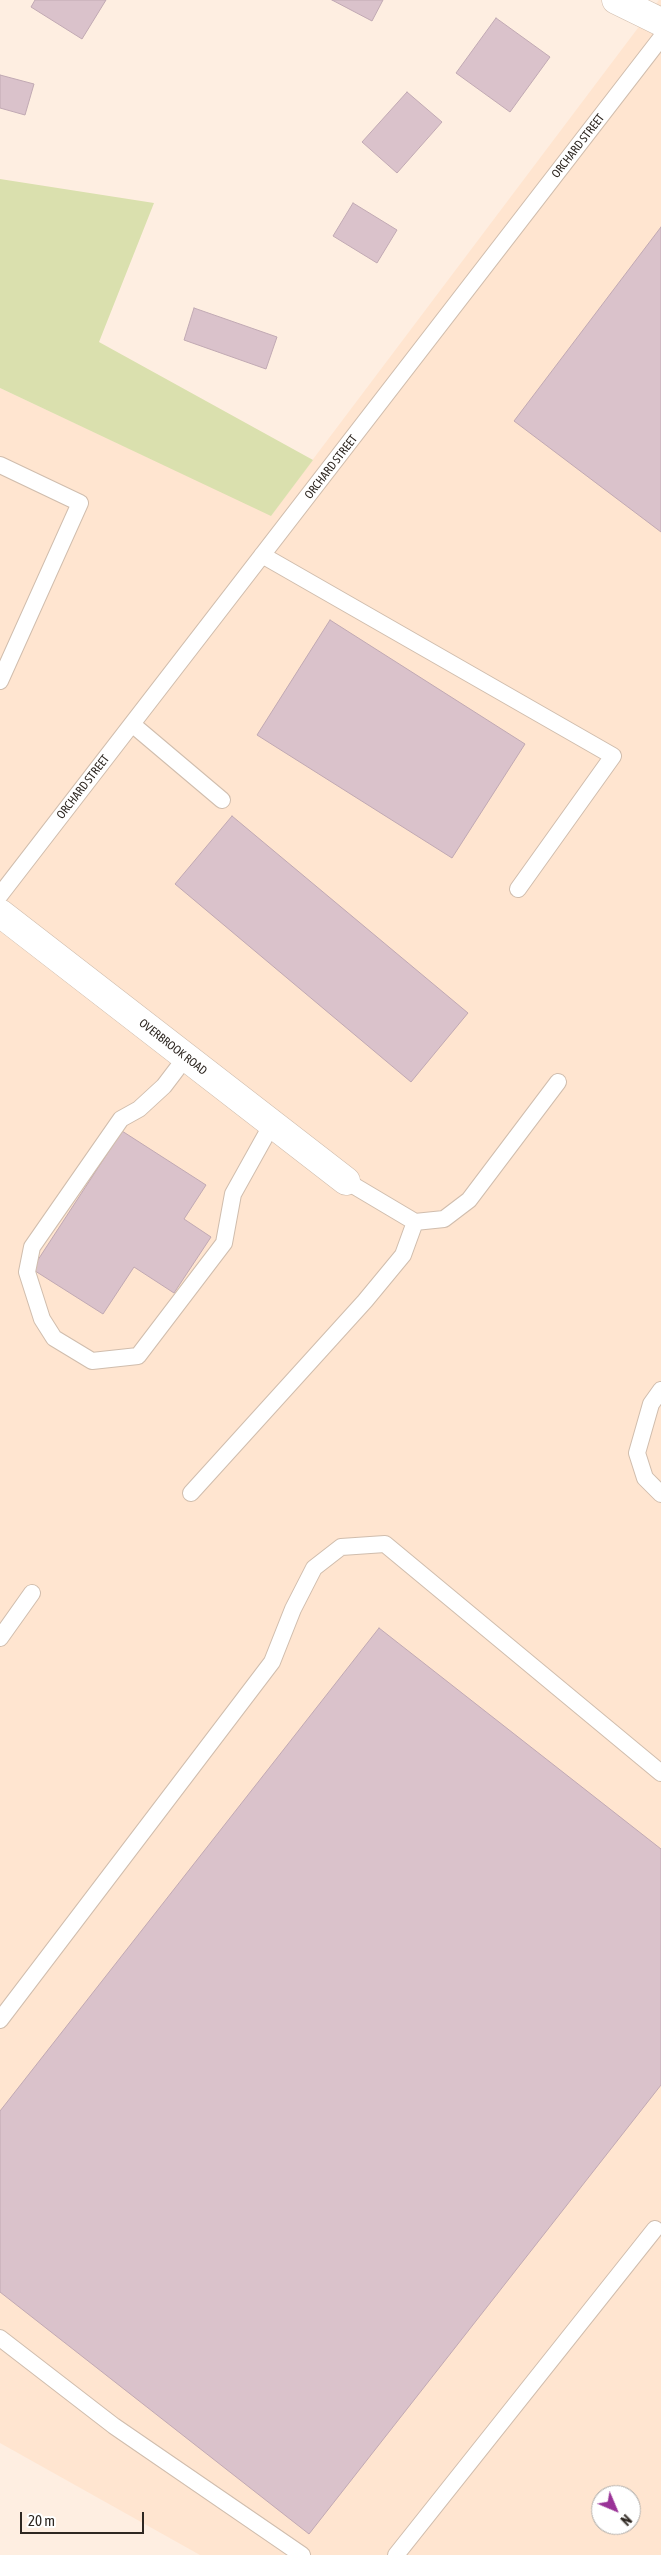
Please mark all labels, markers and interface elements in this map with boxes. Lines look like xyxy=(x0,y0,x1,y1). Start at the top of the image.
street label: ORCHARD STREET xyxy=(549,111,607,181)
street label: ORCHARD STREET xyxy=(302,432,360,502)
street label: ORCHARD STREET xyxy=(54,752,112,822)
street label: OVERBROOK ROAD xyxy=(136,1016,210,1078)
north arrow xyxy=(591,2485,641,2535)
scale bar xyxy=(22,2502,146,2534)
text: N xyxy=(617,2511,634,2528)
text: 20 m xyxy=(28,2512,55,2529)

